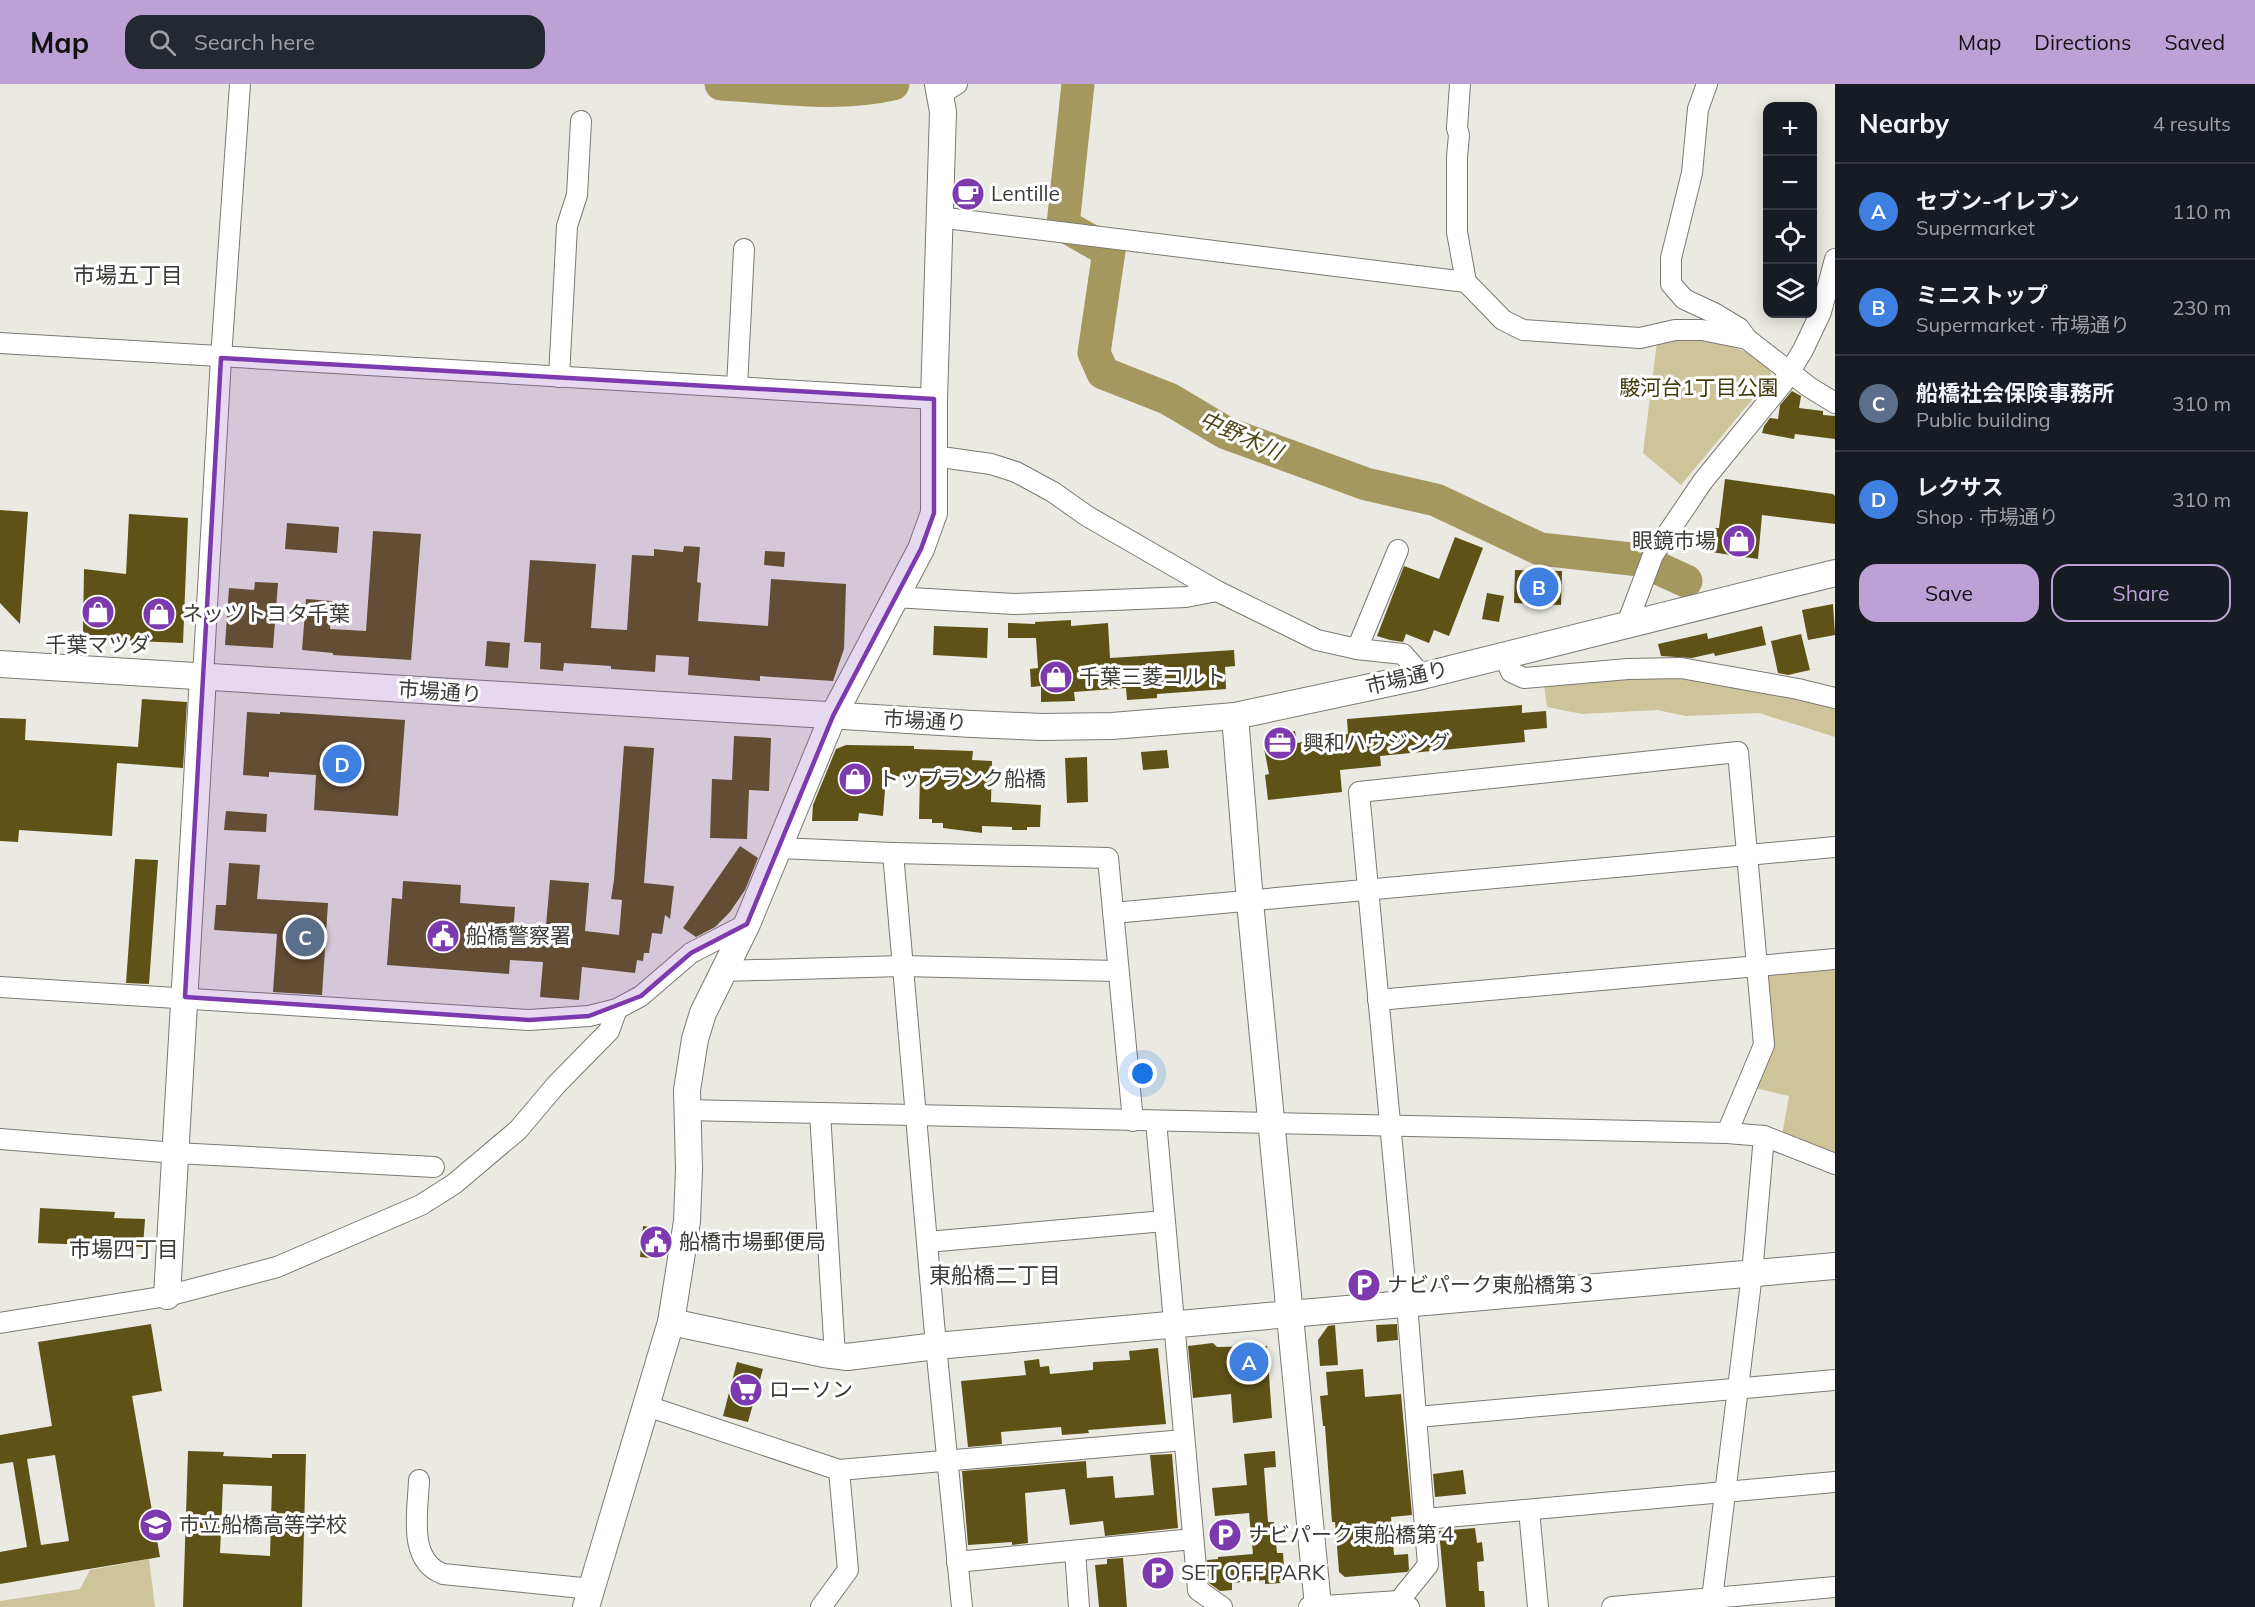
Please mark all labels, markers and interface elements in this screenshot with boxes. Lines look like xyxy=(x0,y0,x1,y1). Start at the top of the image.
search box xyxy=(125,15,545,69)
text: Map xyxy=(30,25,89,60)
icon: search xyxy=(146,26,179,59)
text: Search here xyxy=(194,28,315,56)
text: Map xyxy=(1958,29,2001,55)
text: Directions xyxy=(2034,29,2131,55)
text: Saved xyxy=(2164,29,2225,55)
map controls xyxy=(1763,102,1817,318)
button: + xyxy=(1763,102,1817,156)
text: Nearby xyxy=(1859,107,1949,140)
text: 4 results xyxy=(2153,111,2231,136)
button: − xyxy=(1763,156,1817,210)
cafe icon: Lentille xyxy=(950,176,986,212)
place label: Lentille xyxy=(991,180,1060,206)
text: セブン-イレブン xyxy=(1916,187,2080,215)
text: A xyxy=(1871,199,1886,224)
text: 110 m xyxy=(2172,199,2231,224)
button: locate xyxy=(1763,210,1817,264)
text: Supermarket xyxy=(1916,215,2035,240)
district label: 市場五丁目 xyxy=(73,261,183,289)
button: layers xyxy=(1763,264,1817,318)
text: ミニストップ xyxy=(1916,281,2048,309)
text: B xyxy=(1872,295,1885,320)
text: 230 m xyxy=(2172,295,2231,320)
text: Supermarket · 市場通り xyxy=(1916,312,2130,337)
park label: 駿河台1丁目公園 xyxy=(1619,374,1779,400)
text: 船橋社会保険事務所 xyxy=(1916,379,2114,407)
text: C xyxy=(1872,391,1885,416)
text: 310 m xyxy=(2172,391,2231,416)
water label: 中野木川 xyxy=(1195,404,1289,466)
text: Public building xyxy=(1916,407,2051,432)
text: レクサス xyxy=(1916,473,2004,501)
text: D xyxy=(1871,487,1886,512)
text: 310 m xyxy=(2172,487,2231,512)
text: Shop · 市場通り xyxy=(1916,504,2059,529)
shop icon: 眼鏡市場 xyxy=(1721,523,1757,559)
place label: 眼鏡市場 xyxy=(1632,527,1716,553)
pin: B xyxy=(1520,564,1558,610)
button: Save xyxy=(1859,564,2039,622)
button: Share xyxy=(2051,564,2231,622)
shop icon: 千葉マツダ xyxy=(80,594,116,630)
shop icon: ネッツトヨタ千葉 xyxy=(141,596,177,632)
place label: ネッツトヨタ千葉 xyxy=(182,600,350,626)
place label: 千葉マツダ xyxy=(46,631,151,657)
street label: 市場通り xyxy=(1363,655,1451,699)
shop icon: 千葉三菱コルト xyxy=(1038,659,1074,695)
place label: 千葉三菱コルト xyxy=(1079,663,1226,689)
street label: 市場通り xyxy=(397,675,483,707)
street label: 市場通り xyxy=(882,705,968,735)
office icon: 興和ハウジング xyxy=(1262,725,1298,761)
place label: 興和ハウジング xyxy=(1303,729,1450,755)
pin: D xyxy=(322,742,362,786)
shop icon: トップランク船橋 xyxy=(837,761,873,797)
place label: トップランク船橋 xyxy=(878,765,1046,791)
pin: C xyxy=(286,914,324,960)
public building icon: 船橋警察署 xyxy=(425,918,461,954)
place label: 船橋警察署 xyxy=(466,922,571,948)
your location xyxy=(1128,1059,1157,1088)
public building icon: 船橋市場郵便局 xyxy=(638,1224,674,1260)
place label: 船橋市場郵便局 xyxy=(679,1228,826,1254)
district label: 市場四丁目 xyxy=(69,1235,179,1263)
district label: 東船橋二丁目 xyxy=(929,1261,1061,1289)
parking icon: ナビパーク東船橋第３ xyxy=(1346,1267,1382,1303)
place label: ナビパーク東船橋第３ xyxy=(1387,1271,1597,1297)
pin: A xyxy=(1230,1340,1268,1384)
supermarket icon: ローソン xyxy=(728,1372,764,1408)
place label: ローソン xyxy=(769,1376,853,1402)
school or university icon: 市立船橋高等学校 xyxy=(138,1507,174,1543)
place label: 市立船橋高等学校 xyxy=(179,1511,347,1537)
parking icon: ナビパーク東船橋第４ xyxy=(1207,1517,1243,1553)
place label: ナビパーク東船橋第４ xyxy=(1248,1521,1458,1547)
parking icon: SET OFF PARK xyxy=(1140,1555,1176,1591)
place label: SET OFF PARK xyxy=(1181,1559,1326,1585)

